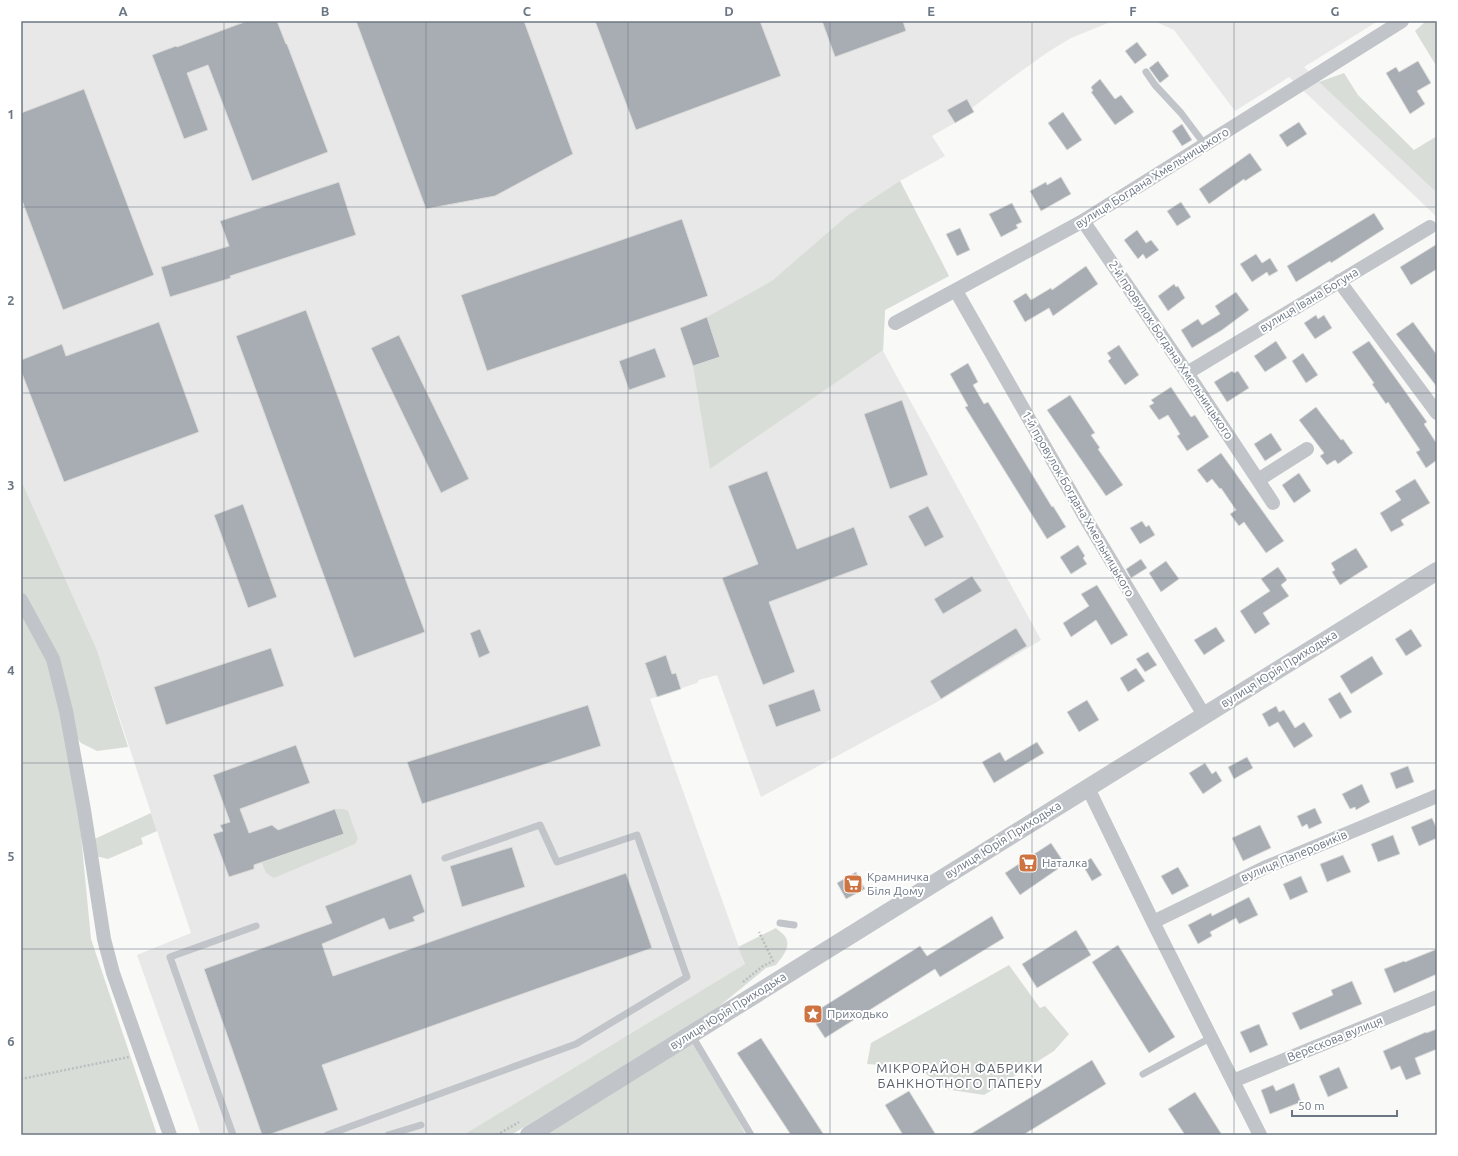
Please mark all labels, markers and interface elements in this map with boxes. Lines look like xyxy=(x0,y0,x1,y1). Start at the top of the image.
text: A xyxy=(118,4,128,18)
text: B xyxy=(321,4,330,18)
text: C xyxy=(523,4,532,18)
text: D xyxy=(724,4,734,18)
text: E xyxy=(927,4,935,18)
text: F xyxy=(1129,4,1137,18)
text: G xyxy=(1331,4,1340,18)
text: 1 xyxy=(7,107,15,121)
street label: вулиця Богдана Хмельницького xyxy=(1073,125,1231,230)
street label: 2-й провулок Богдана Хмельницького xyxy=(1107,258,1236,441)
street label: вулиця Івана Богуна xyxy=(1257,265,1360,334)
text: 2 xyxy=(7,293,15,307)
street label: 1-й провулок Богдана Хмельницького xyxy=(1020,409,1137,599)
text: 3 xyxy=(7,478,15,492)
street label: вулиця Юрія Приходька xyxy=(1218,627,1339,710)
text: 4 xyxy=(7,663,15,677)
street label: вулиця Юрія Приходька xyxy=(942,798,1063,881)
street label: вулиця Паперовиків xyxy=(1239,827,1349,884)
text: 5 xyxy=(7,849,15,863)
supermarket icon: Наталка xyxy=(1017,852,1039,874)
place label: Наталка xyxy=(1042,856,1087,869)
place label: Крамничка Біля Дому xyxy=(867,870,929,897)
supermarket icon: Крамничка Біля Дому xyxy=(842,873,864,895)
street label: вулиця Юрія Приходька xyxy=(667,969,788,1052)
place icon: Приходько xyxy=(802,1003,824,1025)
place label: Приходько xyxy=(827,1007,889,1020)
street label: Верескова вулиця xyxy=(1285,1013,1384,1064)
text: 6 xyxy=(7,1034,15,1048)
district label: МІКРОРАЙОН ФАБРИКИ БАНКНОТНОГО ПАПЕРУ xyxy=(876,1061,1044,1090)
scale bar xyxy=(1292,1092,1397,1118)
text: 50 m xyxy=(1298,1099,1325,1112)

